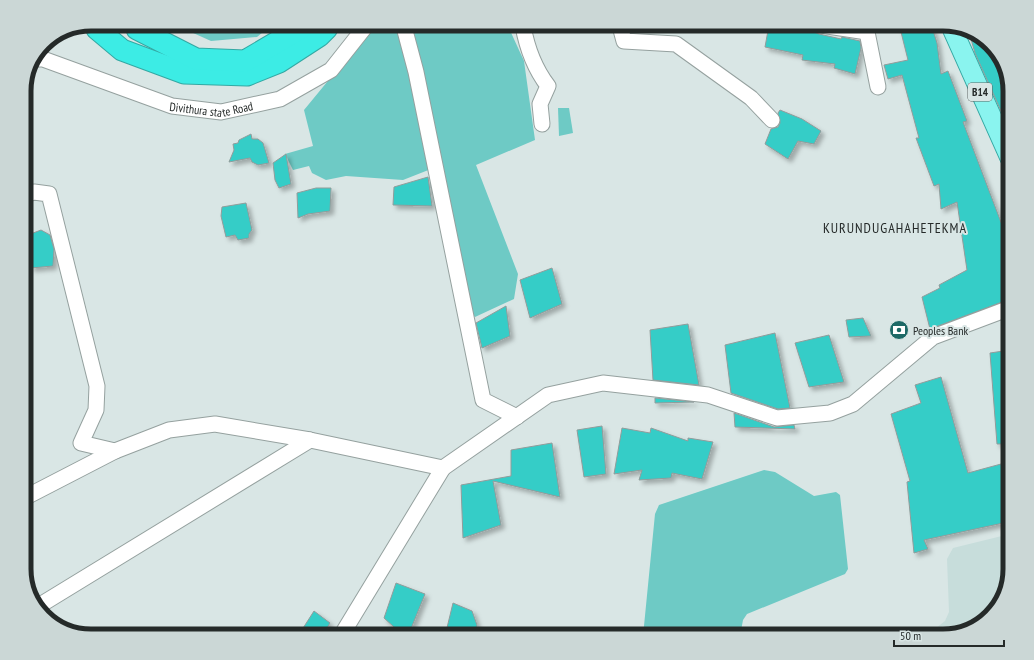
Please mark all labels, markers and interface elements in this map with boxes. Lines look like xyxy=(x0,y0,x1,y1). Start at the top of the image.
road number: B14 xyxy=(968,83,992,101)
street label: Divithura state Road xyxy=(169,98,254,120)
district label: KURUNDUGAHAHETEKMA xyxy=(823,219,967,237)
bank icon: Peoples Bank xyxy=(888,319,910,341)
place label: Peoples Bank xyxy=(913,323,968,338)
scale bar xyxy=(894,622,1004,648)
text: 50 m xyxy=(900,628,921,643)

